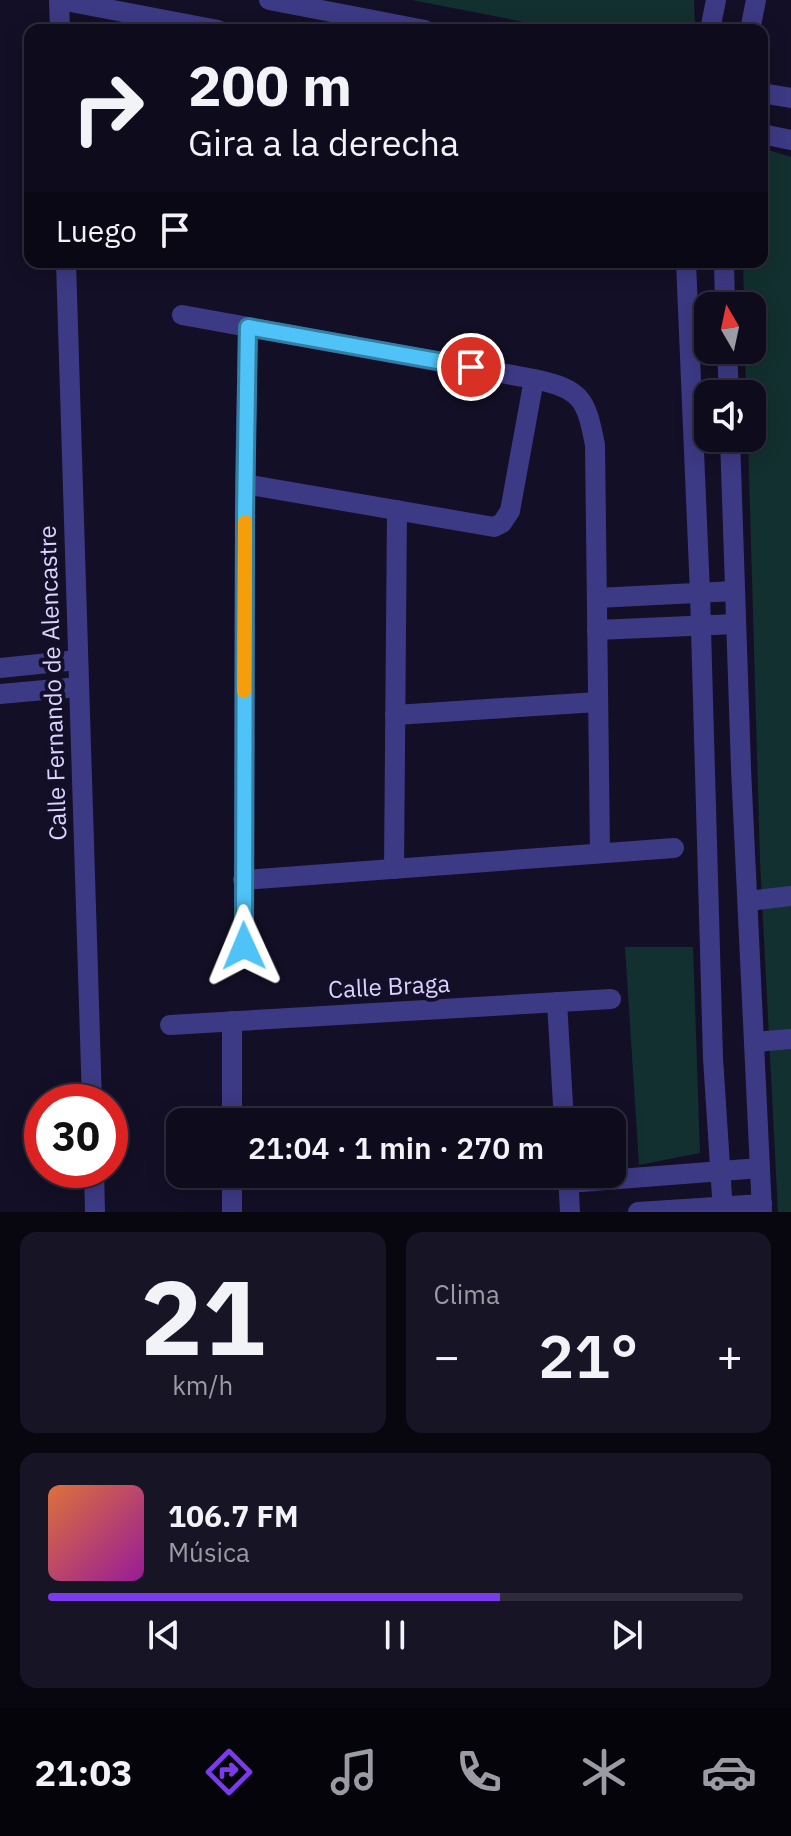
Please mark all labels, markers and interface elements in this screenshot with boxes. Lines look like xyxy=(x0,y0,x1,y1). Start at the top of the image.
text: 200 m xyxy=(188,49,352,121)
icon: right xyxy=(56,56,160,160)
text: Gira a la derecha xyxy=(188,119,459,166)
icon: arrive xyxy=(153,208,197,252)
text: Luego xyxy=(56,211,137,250)
north arrow xyxy=(694,292,766,364)
map controls xyxy=(694,292,766,452)
pin xyxy=(437,333,505,401)
icon: arrive xyxy=(449,345,493,389)
button: sound xyxy=(694,380,766,452)
street label: Calle Fernando de Alencastre xyxy=(31,525,73,841)
position arrow xyxy=(202,904,286,988)
street label: Calle Braga xyxy=(327,967,451,1005)
speed limit sign: 30 xyxy=(24,1084,128,1188)
text: 21:04 · 1 min · 270 m xyxy=(248,1128,544,1167)
text: 21 xyxy=(140,1248,265,1384)
text: Clima xyxy=(434,1277,500,1311)
text: 21° xyxy=(538,1316,638,1395)
text: − xyxy=(434,1327,460,1384)
text: + xyxy=(717,1327,743,1384)
text: km/h xyxy=(172,1368,233,1402)
text: 106.7 FM xyxy=(168,1496,299,1535)
text: Música xyxy=(168,1535,250,1569)
icon: previous xyxy=(142,1613,186,1657)
icon: pause xyxy=(373,1613,417,1657)
icon: next xyxy=(605,1613,649,1657)
icon: directions xyxy=(201,1744,257,1800)
icon: music xyxy=(326,1744,382,1800)
icon: phone xyxy=(451,1744,507,1800)
icon: climate xyxy=(576,1744,632,1800)
icon: car xyxy=(701,1744,757,1800)
text: 21:03 xyxy=(34,1749,133,1796)

